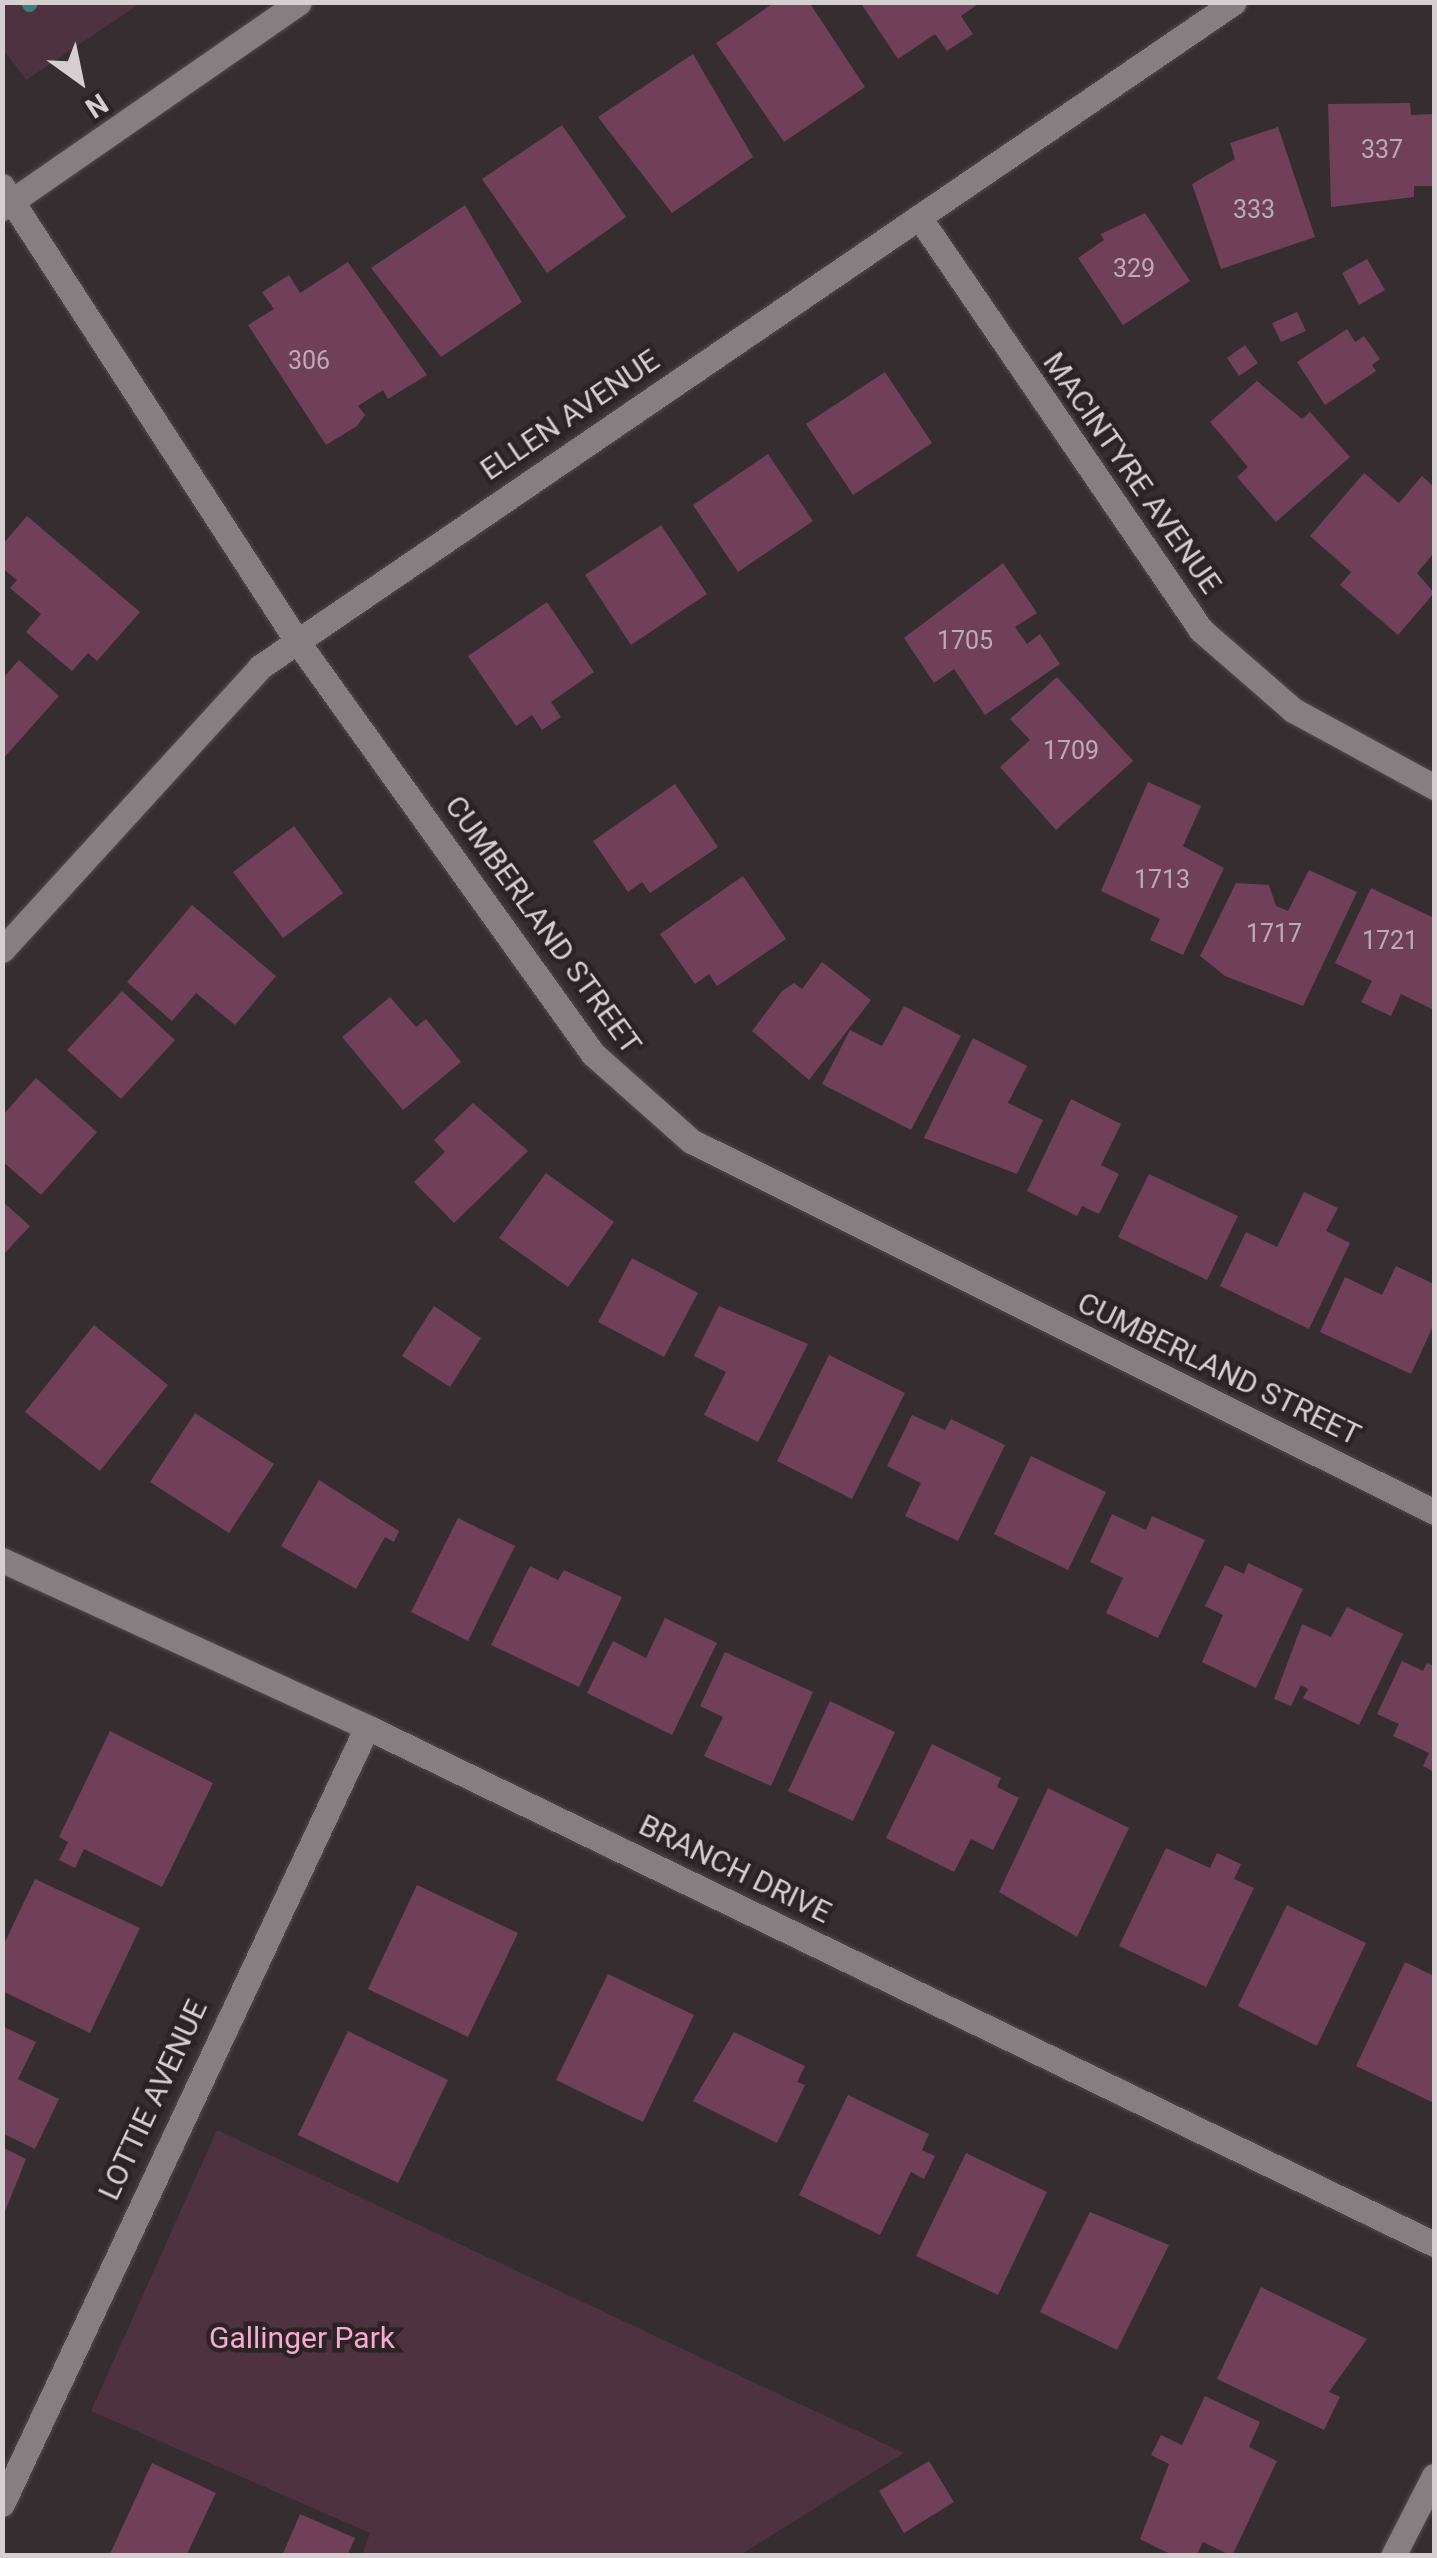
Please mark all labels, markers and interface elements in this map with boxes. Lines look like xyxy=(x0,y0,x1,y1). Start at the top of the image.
north arrow xyxy=(30,30,130,130)
text: N xyxy=(79,86,114,125)
house number: 337 xyxy=(1361,135,1403,165)
house number: 333 xyxy=(1233,195,1275,225)
house number: 329 xyxy=(1113,254,1155,284)
street label: ELLEN AVENUE xyxy=(474,342,666,488)
house number: 306 xyxy=(288,346,330,376)
street label: MACINTYRE AVENUE xyxy=(1035,346,1229,600)
house number: 1705 xyxy=(937,626,993,656)
house number: 1709 xyxy=(1043,736,1099,766)
street label: CUMBERLAND STREET xyxy=(437,789,649,1061)
house number: 1713 xyxy=(1134,865,1190,895)
house number: 1717 xyxy=(1246,919,1302,949)
house number: 1721 xyxy=(1362,926,1418,956)
street label: CUMBERLAND STREET xyxy=(1072,1285,1366,1453)
street label: BRANCH DRIVE xyxy=(633,1807,837,1931)
street label: LOTTIE AVENUE xyxy=(91,1994,215,2206)
park label: Gallinger Park xyxy=(209,2320,395,2356)

